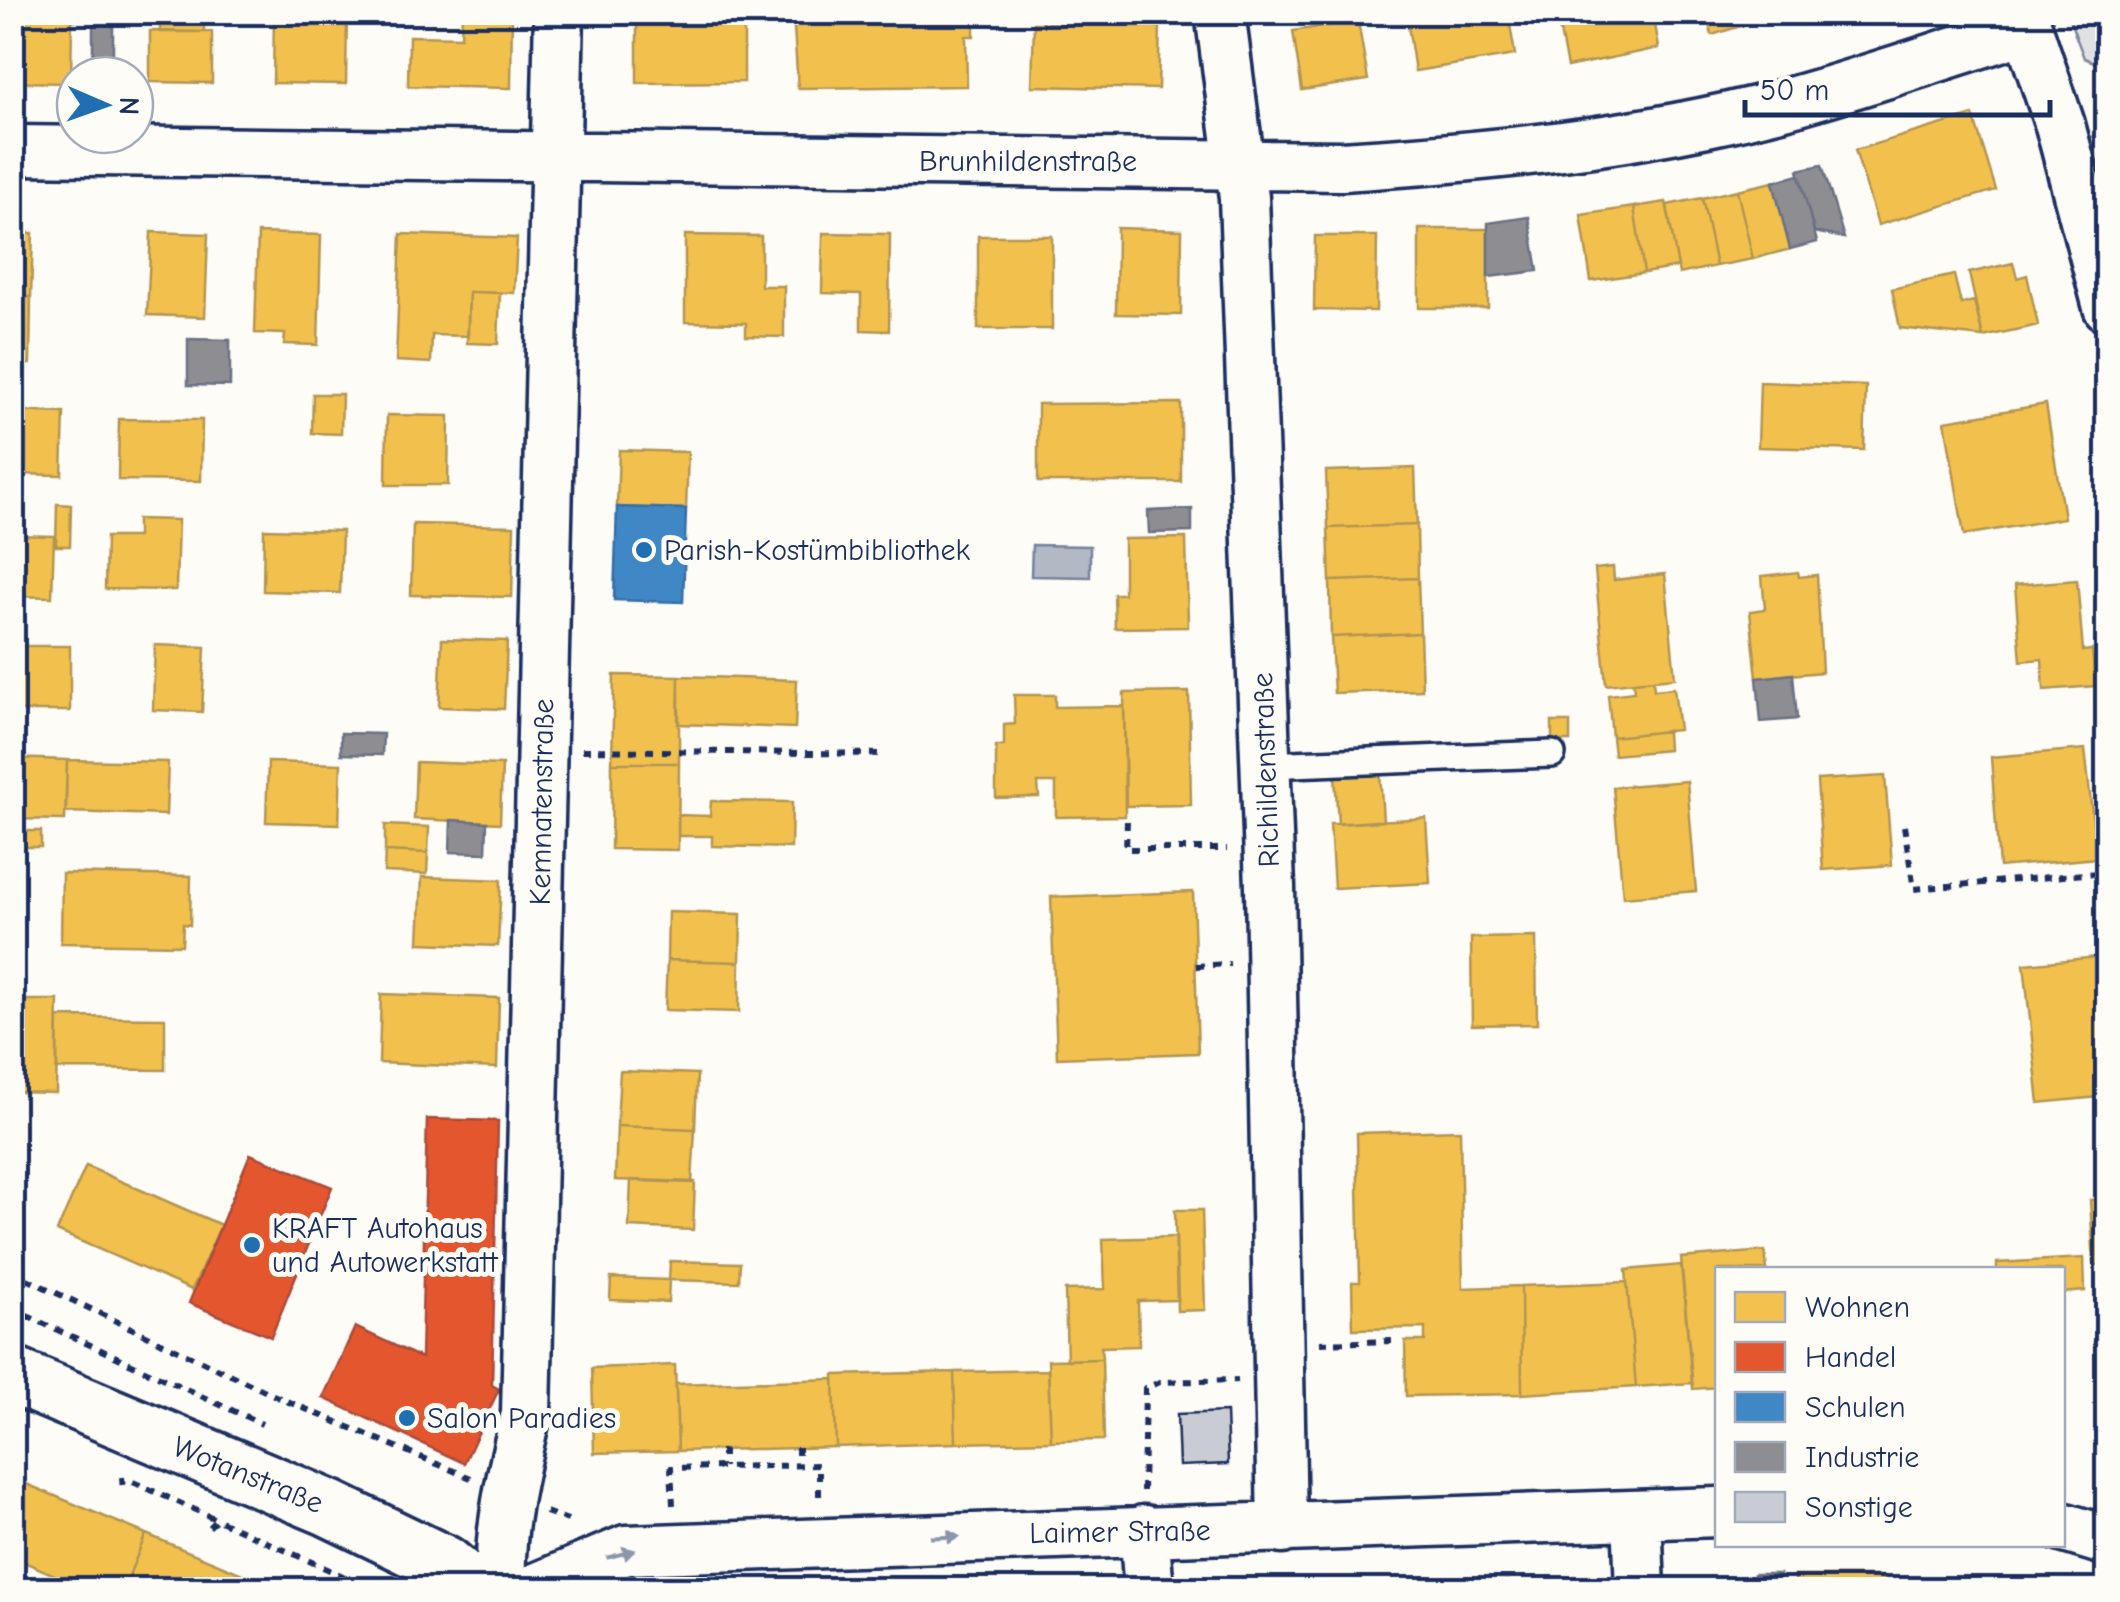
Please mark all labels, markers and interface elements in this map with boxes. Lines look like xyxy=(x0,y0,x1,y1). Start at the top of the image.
north arrow xyxy=(55,55,155,155)
scale bar xyxy=(1745,55,2050,117)
text: 50 m xyxy=(1760,73,1829,108)
text: N xyxy=(113,96,145,116)
street label: Brunhildenstraße xyxy=(919,144,1137,179)
place label: Parish-Kostümbibliothek xyxy=(664,533,971,568)
marker: Parish-Kostümbibliothek xyxy=(633,539,655,561)
street label: Richildenstraße xyxy=(1245,672,1287,868)
street label: Kemnatenstraße xyxy=(523,698,561,906)
place label: KRAFT Autohaus und Autowerkstatt xyxy=(272,1211,499,1280)
marker: KRAFT Autohaus und Autowerkstatt xyxy=(241,1234,263,1256)
legend xyxy=(1715,1267,2065,1547)
text: Wohnen xyxy=(1805,1290,1910,1325)
text: Handel xyxy=(1805,1340,1896,1375)
text: Schulen xyxy=(1805,1390,1906,1425)
place label: Salon Paradies xyxy=(427,1401,616,1436)
marker: Salon Paradies xyxy=(396,1407,418,1429)
street label: Wotanstraße xyxy=(168,1429,328,1521)
text: Industrie xyxy=(1805,1440,1919,1475)
text: Sonstige xyxy=(1805,1490,1913,1525)
street label: Laimer Straße xyxy=(1029,1513,1211,1551)
one-way arrow xyxy=(930,1528,961,1544)
one-way arrow xyxy=(606,1545,637,1561)

